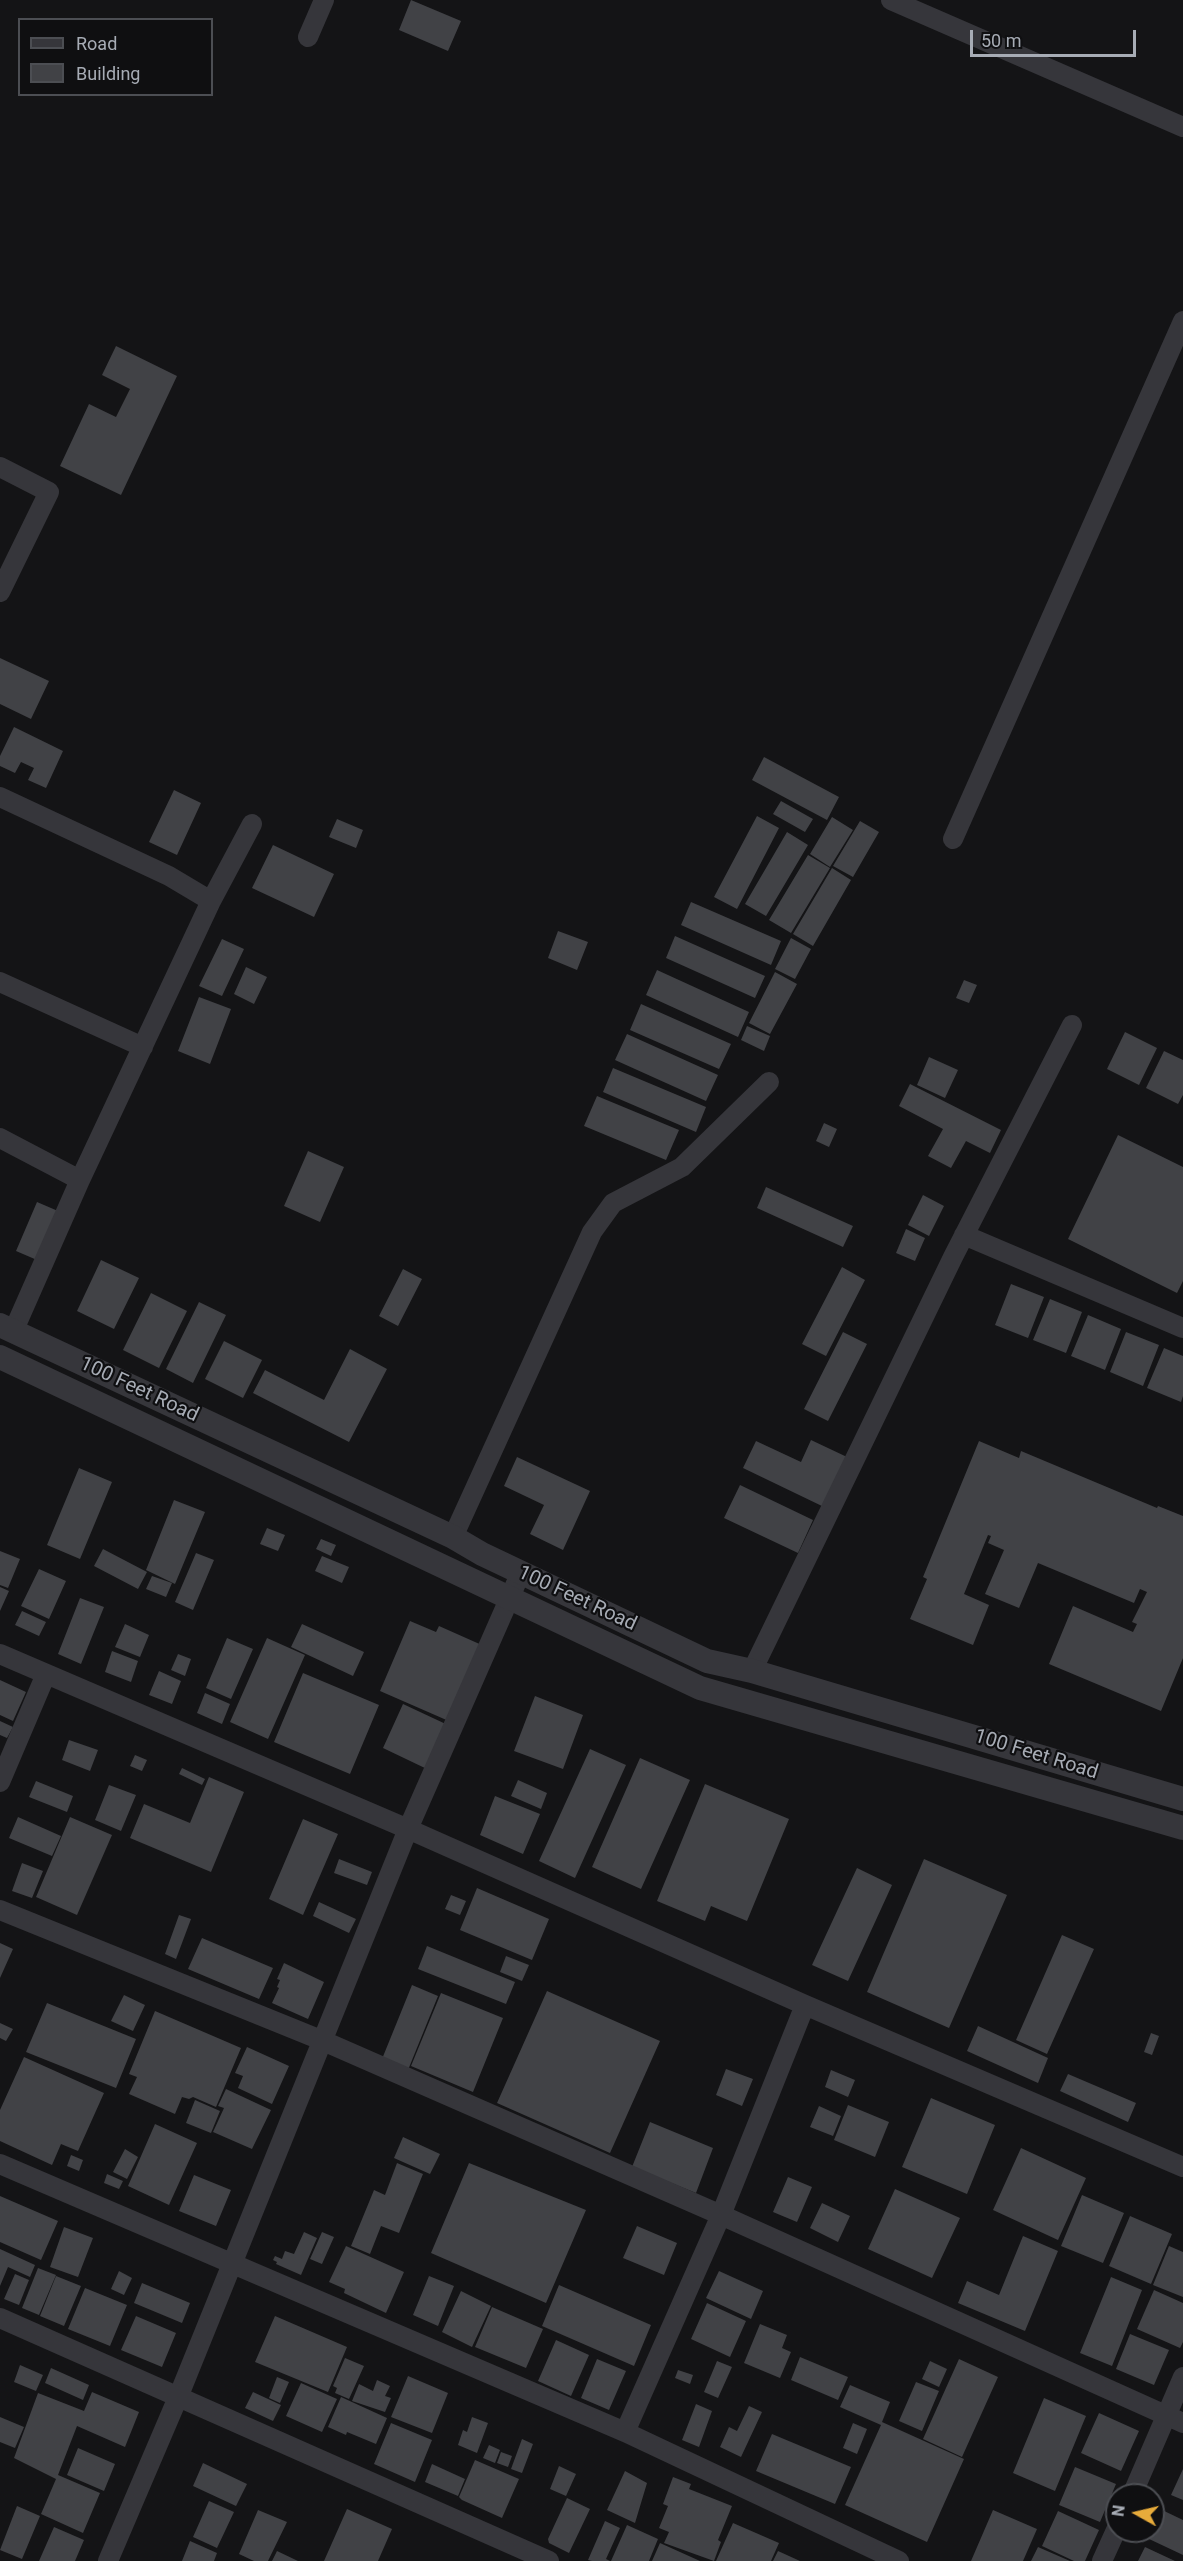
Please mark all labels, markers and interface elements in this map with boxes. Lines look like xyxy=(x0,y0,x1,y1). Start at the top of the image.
legend xyxy=(18,18,213,96)
scale bar xyxy=(973,18,1140,56)
text: 50 m xyxy=(981,30,1021,51)
text: Road xyxy=(76,33,117,54)
text: Building xyxy=(76,63,140,84)
street label: 100 Feet Road xyxy=(76,1352,202,1428)
street label: 100 Feet Road xyxy=(514,1561,640,1637)
street label: 100 Feet Road xyxy=(971,1725,1101,1785)
north arrow xyxy=(1105,2483,1165,2543)
text: N xyxy=(1108,2504,1129,2518)

